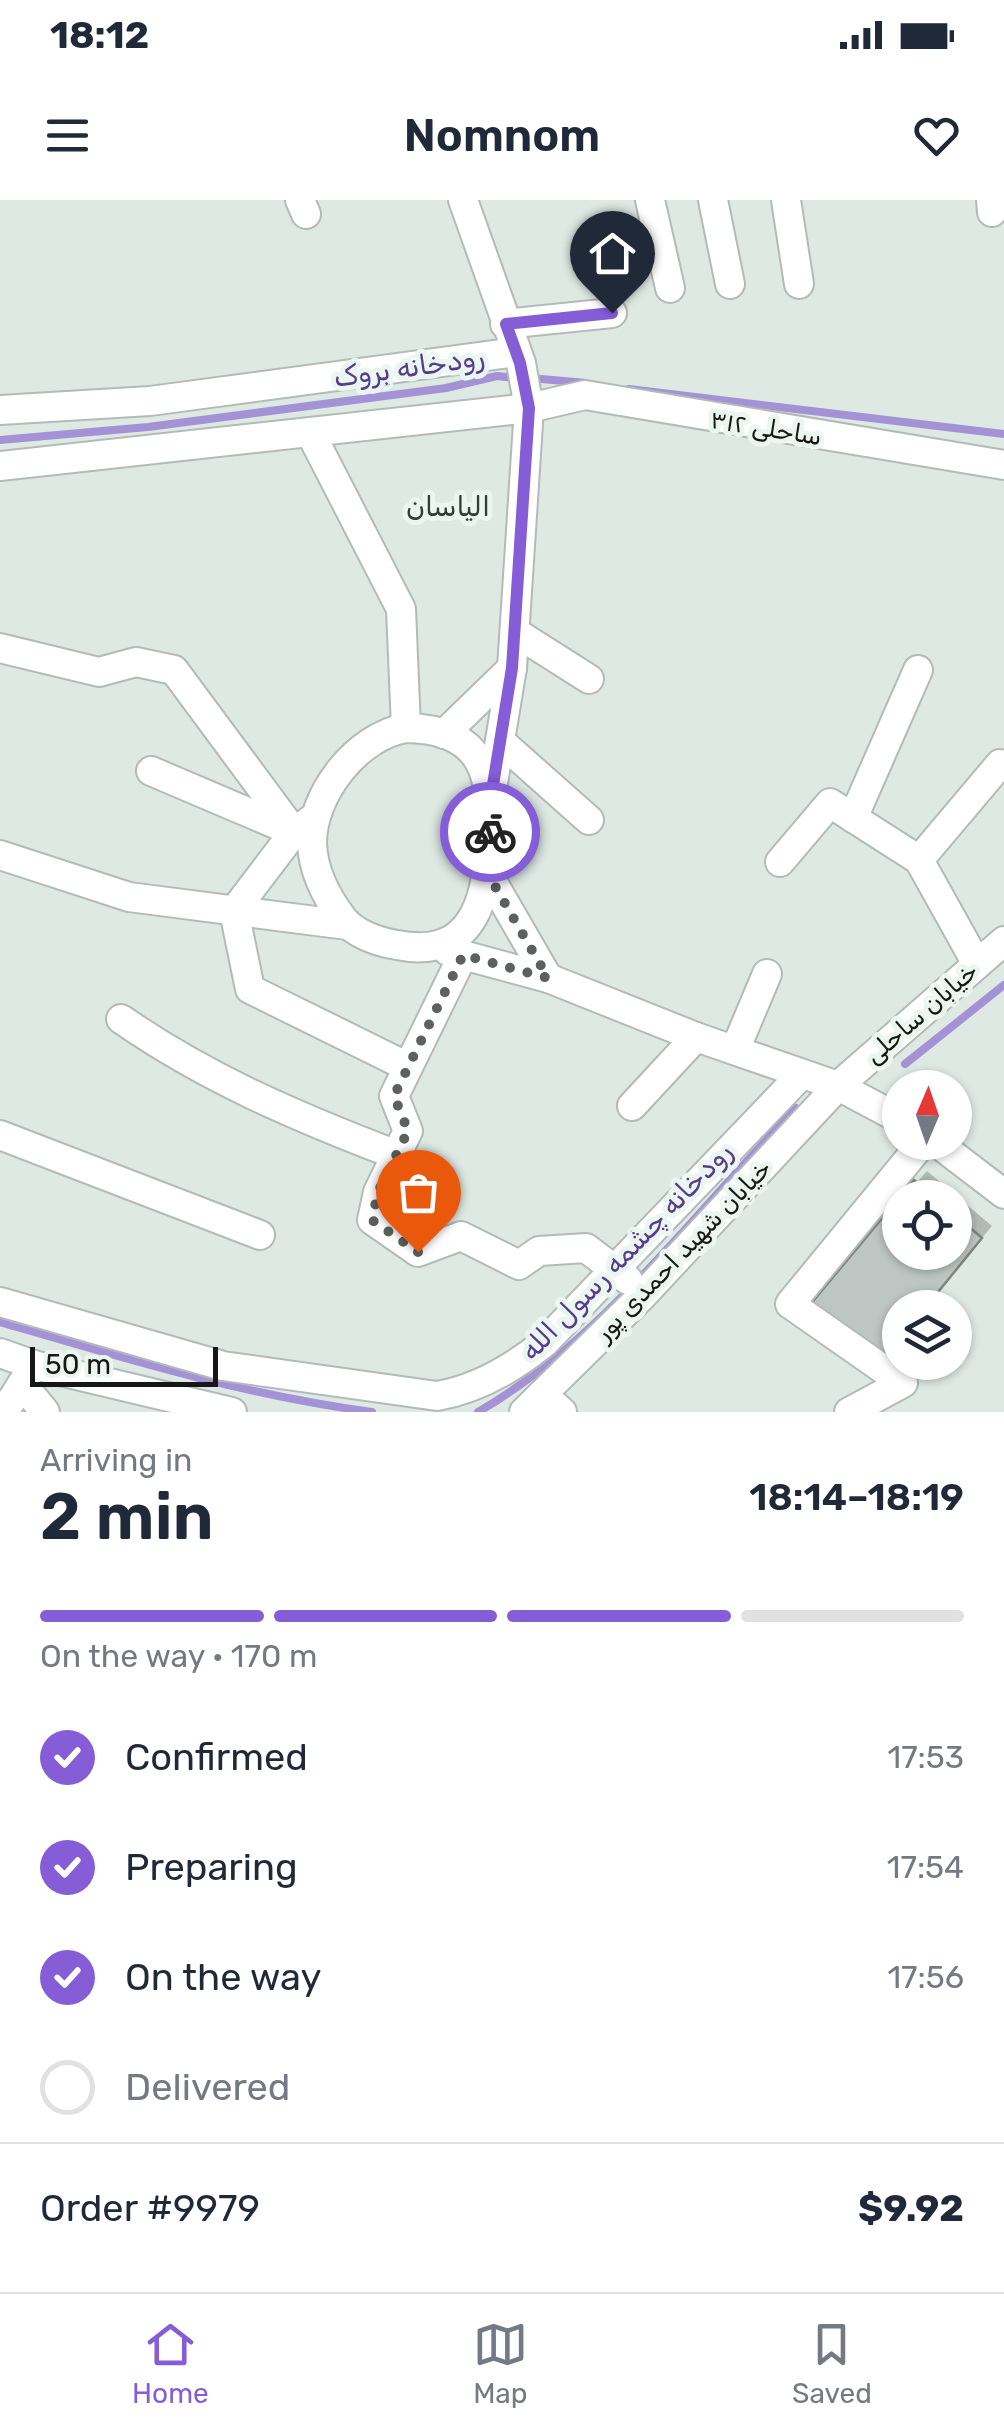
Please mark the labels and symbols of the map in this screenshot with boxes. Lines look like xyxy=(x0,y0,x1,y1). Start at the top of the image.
pin xyxy=(570,211,655,314)
water label: رودخانه بروک xyxy=(331,340,487,394)
street label: ساحلی ۳۱۲ xyxy=(708,405,824,451)
district label: الیاسان xyxy=(406,490,490,523)
courier xyxy=(440,782,540,882)
street label: خیابان ساحلی xyxy=(859,956,983,1070)
north arrow xyxy=(882,1070,972,1160)
water label: رودخانه چشمه رسول الله xyxy=(513,1135,739,1367)
pin xyxy=(376,1150,461,1253)
street label: خیابان شهید احمدی پور xyxy=(588,1153,778,1349)
scale bar xyxy=(30,1342,218,1386)

